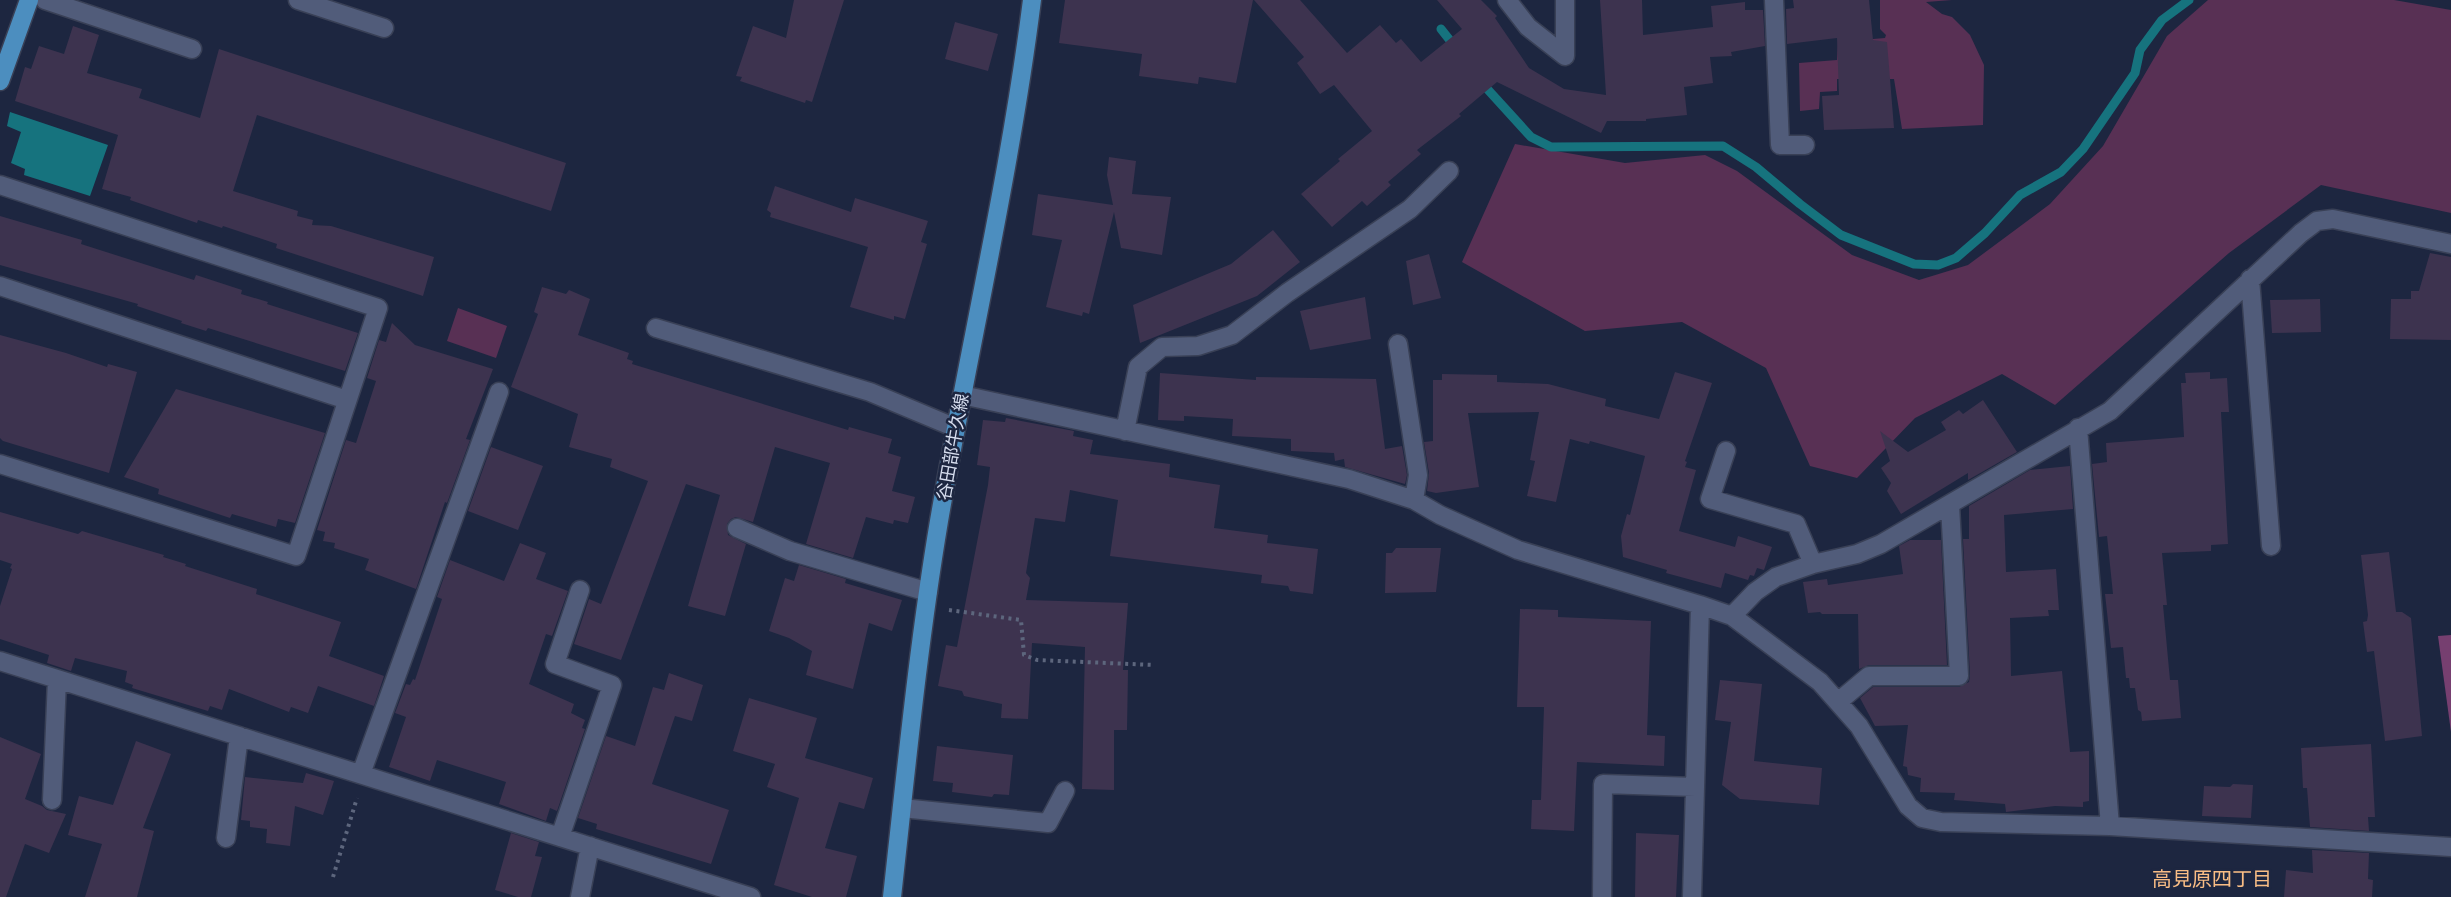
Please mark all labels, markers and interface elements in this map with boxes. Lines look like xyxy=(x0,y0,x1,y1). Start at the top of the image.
street label: 谷田部牛久線 xyxy=(933,392,973,502)
district label: 高見原四丁目 xyxy=(2152,867,2272,891)

